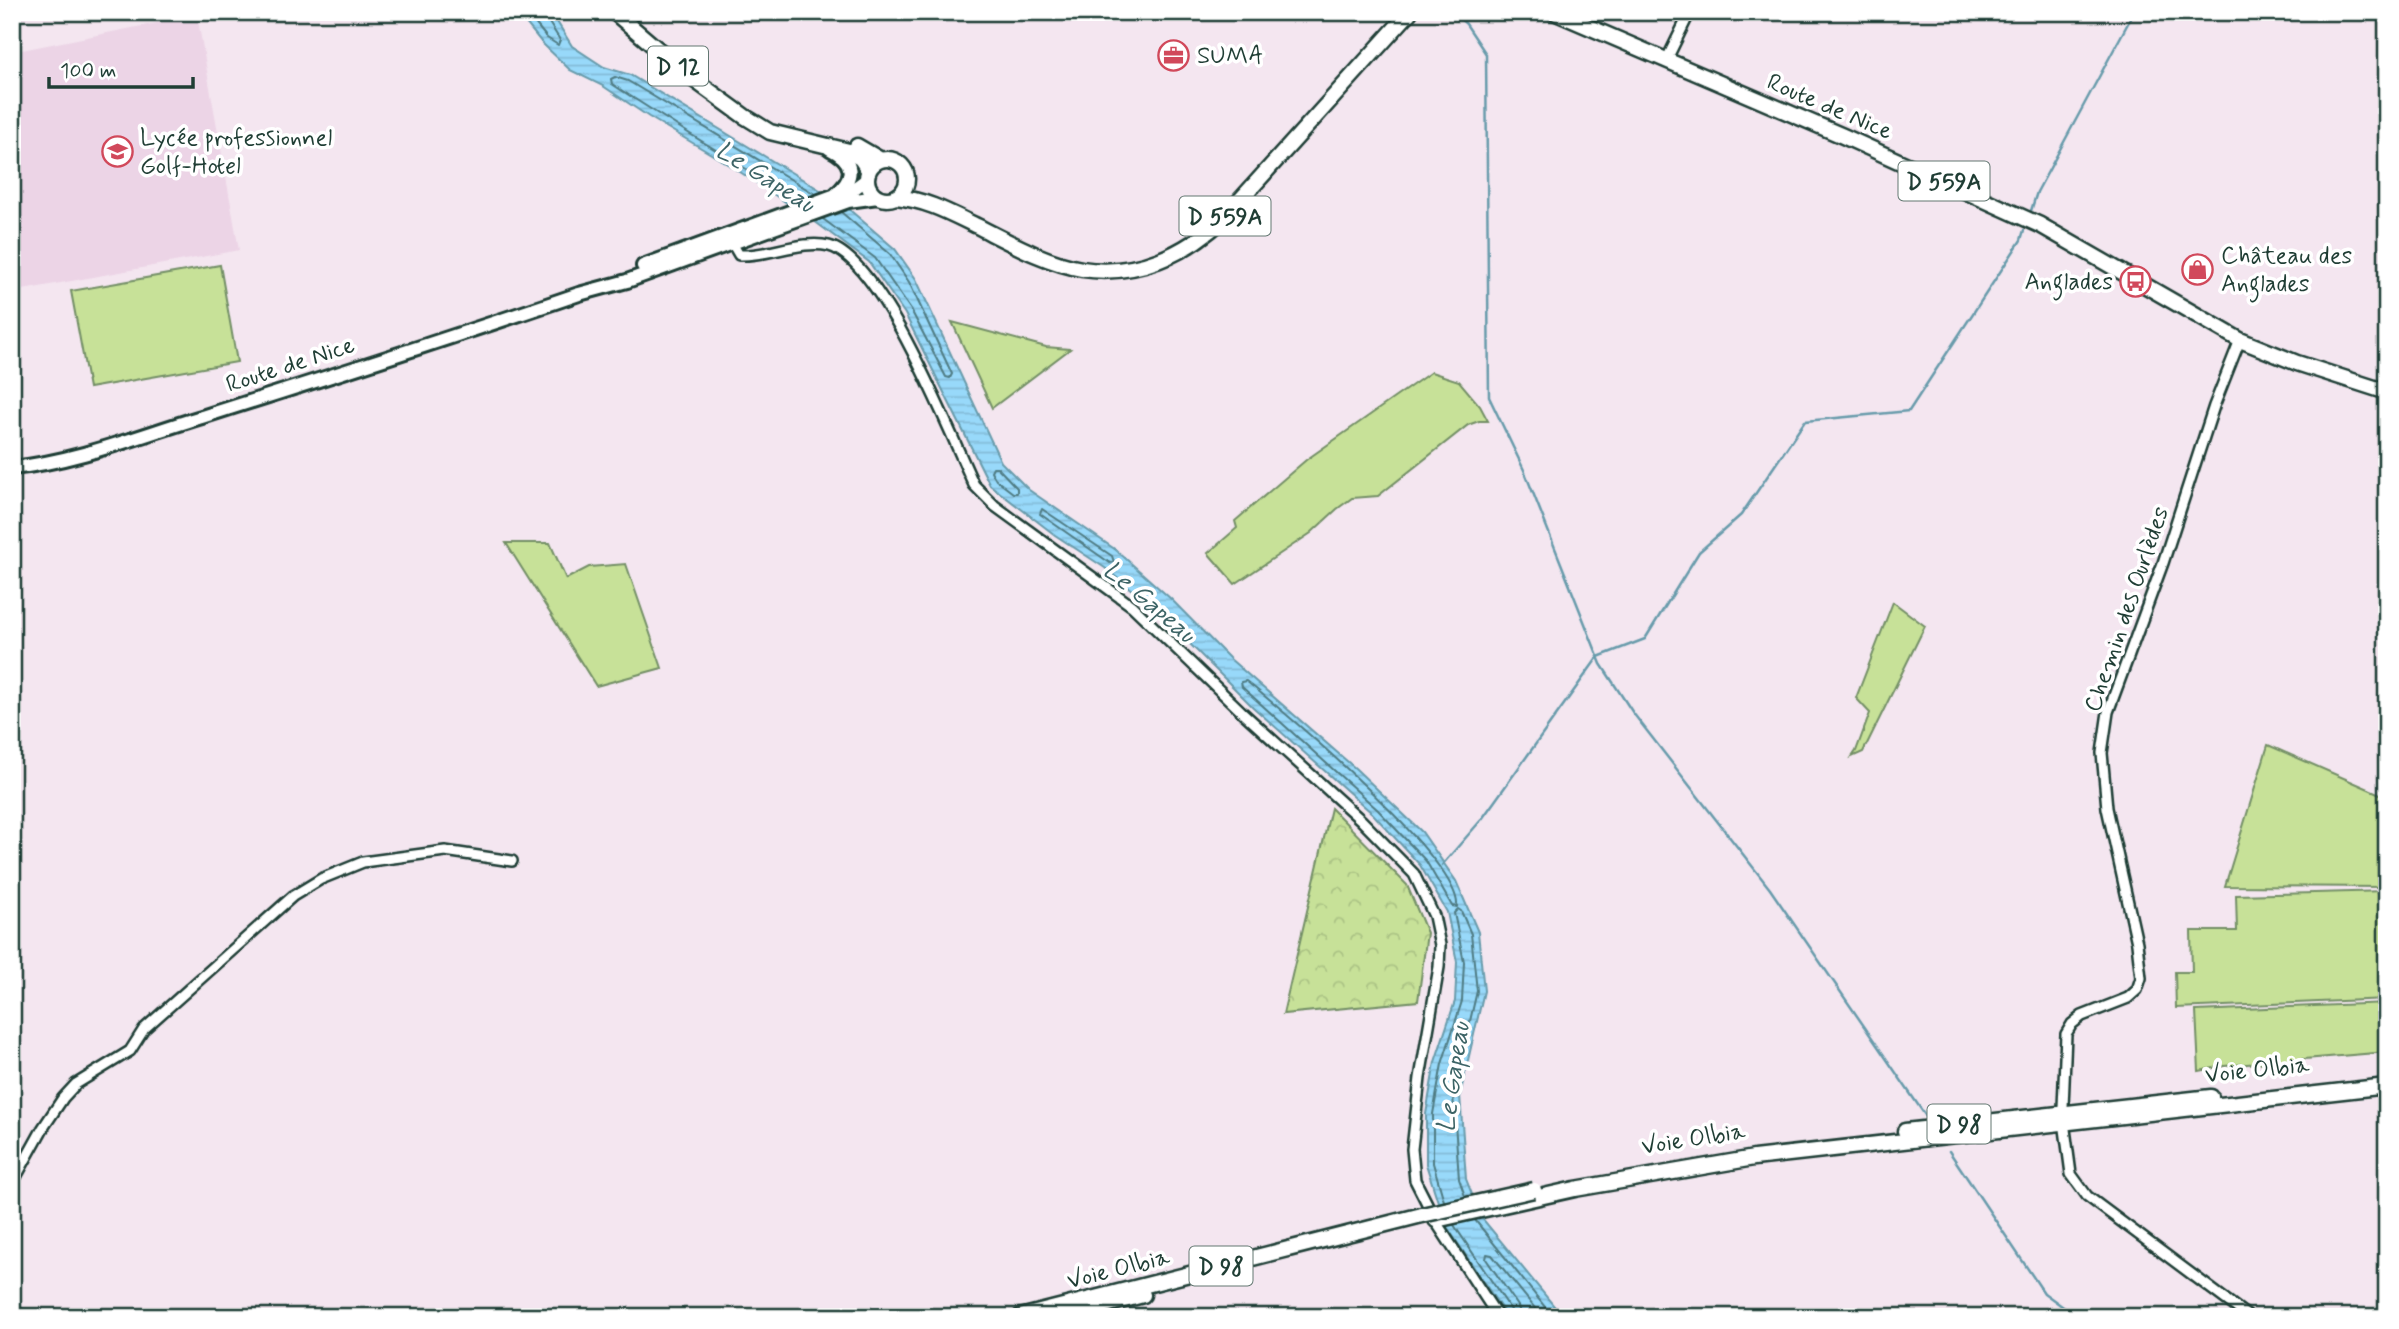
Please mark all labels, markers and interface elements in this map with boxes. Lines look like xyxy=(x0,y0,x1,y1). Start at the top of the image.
office icon: SUMA xyxy=(1157,38,1191,72)
place label: SUMA xyxy=(1197,41,1263,72)
scale bar xyxy=(49,46,192,90)
road number: D 12 xyxy=(648,46,708,86)
text: 100 m xyxy=(60,57,116,85)
street label: Route de Nice xyxy=(1762,67,1897,148)
place label: Lycée professionnel Golf-Hotel xyxy=(140,123,332,182)
school or university icon: Lycée professionnel Golf-Hotel xyxy=(100,134,134,168)
water label: Le Gapeau xyxy=(709,134,822,222)
road number: D 559A xyxy=(1898,162,1990,200)
road number: D 559A xyxy=(1180,196,1270,236)
place label: Château des Anglades xyxy=(2221,241,2353,303)
shop icon: Château des Anglades xyxy=(2181,252,2215,286)
bus stop icon: Anglades xyxy=(2119,264,2153,298)
place label: Anglades xyxy=(2024,267,2113,301)
street label: Route de Nice xyxy=(222,330,359,401)
street label: Chemin des Ourlèdes xyxy=(2078,502,2177,716)
water label: Le Gapeau xyxy=(1095,554,1203,652)
water label: Le Gapeau xyxy=(1429,1019,1479,1134)
street label: Voie Olbia xyxy=(2204,1050,2311,1091)
road number: D 98 xyxy=(1927,1105,1990,1144)
street label: Voie Olbia xyxy=(1639,1116,1748,1163)
street label: Voie Olbia xyxy=(1064,1242,1173,1297)
road number: D 98 xyxy=(1190,1246,1252,1286)

